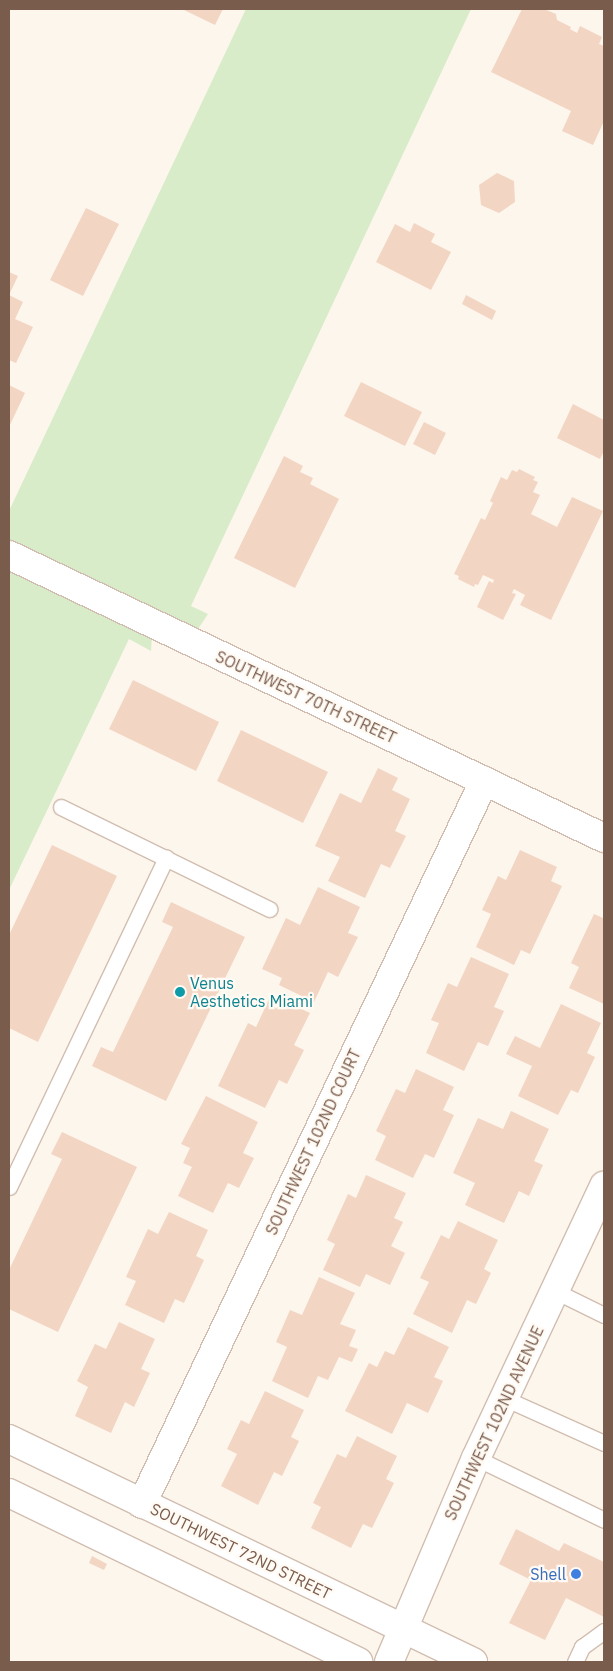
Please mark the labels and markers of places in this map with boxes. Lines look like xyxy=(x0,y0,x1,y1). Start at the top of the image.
place label: Venus Aesthetics Miami xyxy=(190,973,313,1011)
marker: Venus Aesthetics Miami xyxy=(174,986,186,998)
place label: Shell xyxy=(530,1564,566,1584)
marker: Shell xyxy=(570,1568,582,1580)

